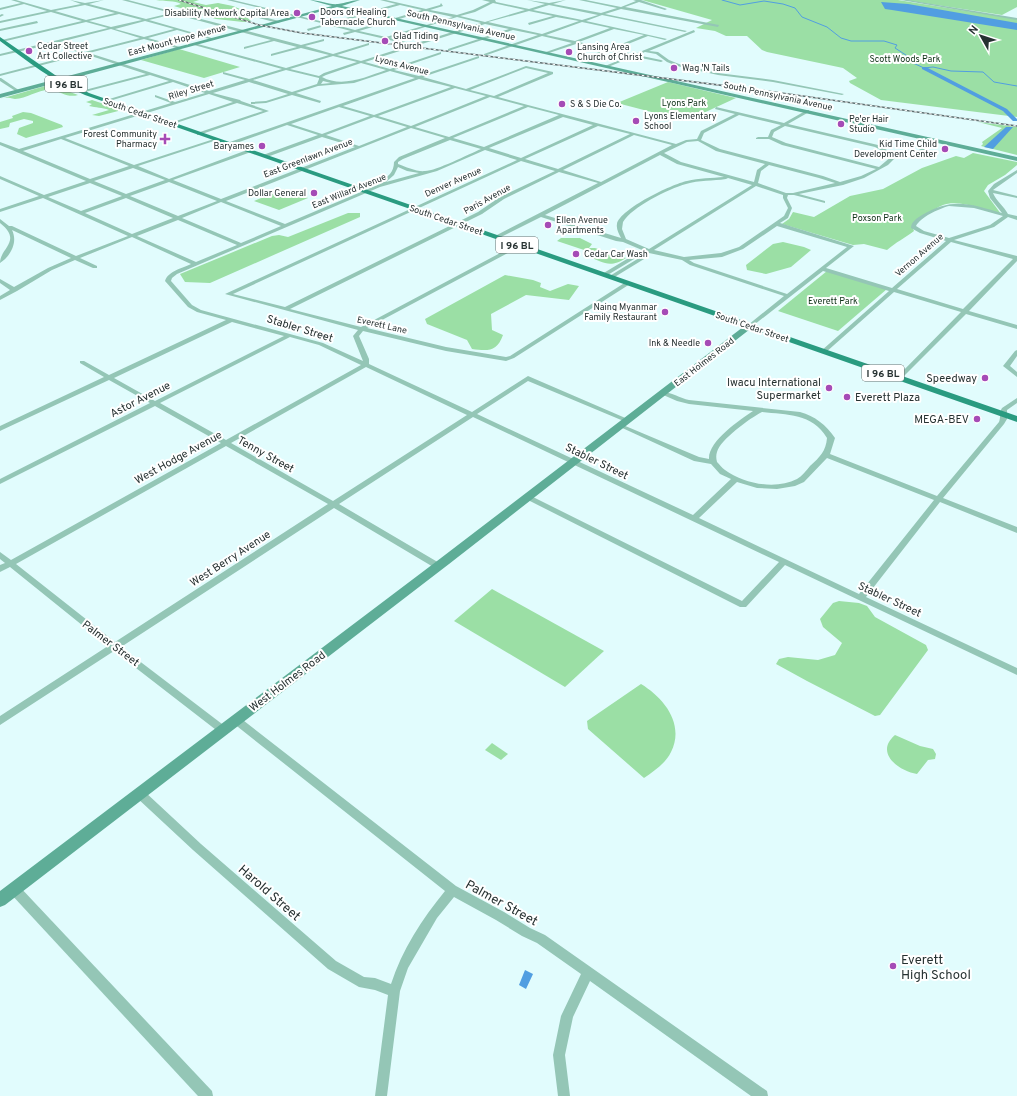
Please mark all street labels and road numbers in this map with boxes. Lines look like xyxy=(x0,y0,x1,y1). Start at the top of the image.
street label: South Pennsylvania Avenue xyxy=(406,8,516,43)
street label: East Mount Hope Avenue xyxy=(127,22,227,59)
street label: Lyons Avenue xyxy=(374,53,430,78)
road number: I 96 BL xyxy=(45,76,87,92)
street label: Riley Street xyxy=(167,78,215,103)
street label: South Pennsylvania Avenue xyxy=(722,80,833,113)
street label: South Cedar Street xyxy=(102,96,178,131)
street label: East Greenlawn Avenue xyxy=(262,136,354,181)
street label: Denver Avenue xyxy=(423,165,483,200)
street label: East Willard Avenue xyxy=(310,171,388,211)
street label: Paris Avenue xyxy=(462,182,513,217)
street label: South Cedar Street xyxy=(408,203,484,238)
street label: Vernon Avenue xyxy=(893,231,946,279)
road number: I 96 BL xyxy=(496,237,538,253)
street label: South Cedar Street xyxy=(714,310,790,345)
street label: Stabler Street xyxy=(265,312,335,346)
street label: Everett Lane xyxy=(356,314,408,337)
street label: East Holmes Road xyxy=(672,336,736,389)
road number: I 96 BL xyxy=(862,365,904,381)
street label: Astor Avenue xyxy=(108,379,173,421)
street label: West Hodge Avenue xyxy=(132,428,225,488)
street label: Tenny Street xyxy=(235,434,296,476)
street label: Stabler Street xyxy=(563,441,630,483)
street label: West Berry Avenue xyxy=(188,528,274,590)
street label: Stabler Street xyxy=(856,579,924,621)
street label: Palmer Street xyxy=(79,618,142,670)
street label: West Holmes Road xyxy=(247,649,329,715)
street label: Harold Street xyxy=(234,862,303,925)
street label: Palmer Street xyxy=(462,877,540,930)

